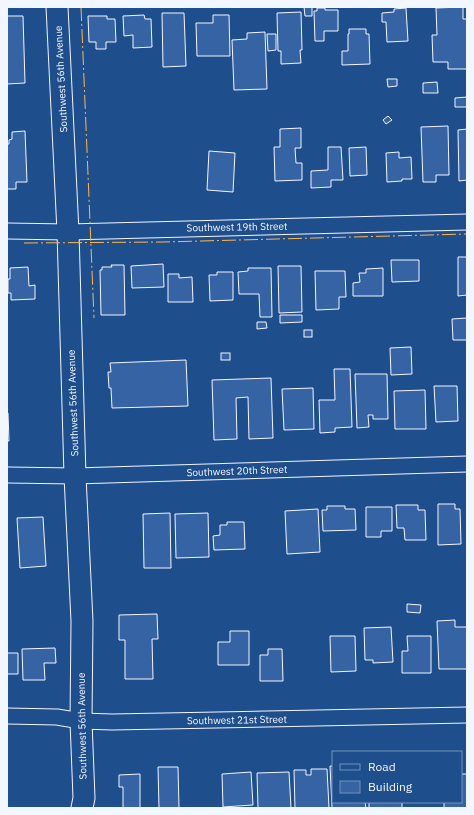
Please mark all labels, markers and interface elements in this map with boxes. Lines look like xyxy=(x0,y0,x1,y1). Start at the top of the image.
street label: Southwest 56th Avenue xyxy=(52,25,70,133)
street label: Southwest 19th Street xyxy=(186,220,288,234)
street label: Southwest 56th Avenue xyxy=(65,349,81,457)
street label: Southwest 20th Street xyxy=(186,463,288,479)
street label: Southwest 56th Avenue xyxy=(75,672,89,780)
street label: Southwest 21st Street xyxy=(187,713,288,727)
legend xyxy=(332,751,462,803)
text: Road xyxy=(368,759,396,774)
text: Building xyxy=(368,779,413,794)

